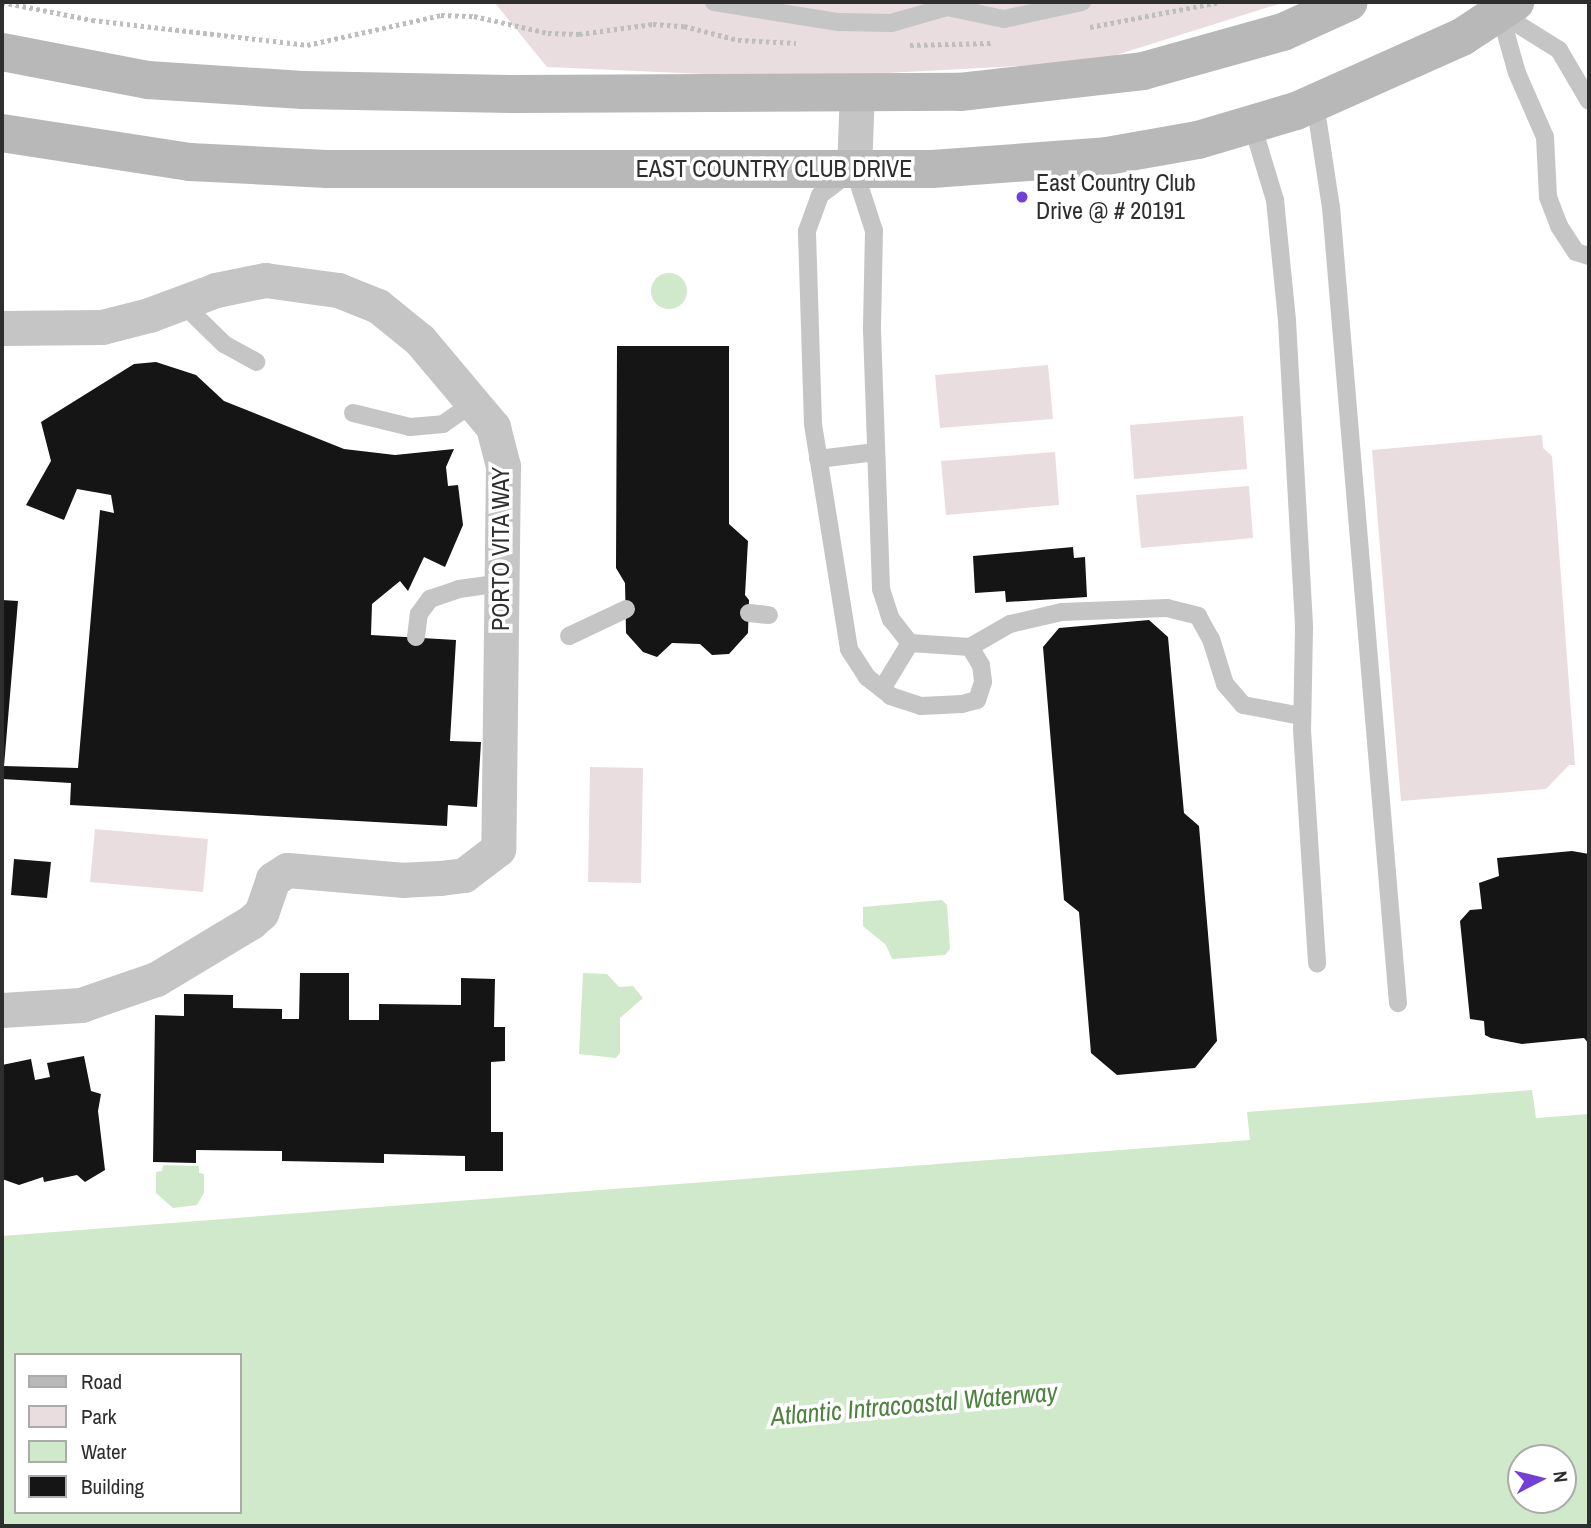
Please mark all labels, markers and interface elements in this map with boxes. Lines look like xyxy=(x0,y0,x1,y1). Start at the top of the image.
street label: EAST COUNTRY CLUB DRIVE xyxy=(635,155,913,183)
place label: East Country Club Drive @ # 20191 xyxy=(1036,169,1196,225)
marker: East Country Club Drive @ # 20191 xyxy=(1014,189,1030,205)
street label: PORTO VITA WAY xyxy=(487,466,515,632)
legend xyxy=(14,1353,242,1514)
text: Road xyxy=(81,1367,122,1396)
water label: Atlantic Intracoastal Waterway xyxy=(769,1376,1059,1432)
text: Park xyxy=(81,1402,116,1431)
text: Water xyxy=(81,1437,126,1466)
north arrow xyxy=(1507,1444,1577,1514)
text: N xyxy=(1547,1470,1574,1484)
text: Building xyxy=(81,1472,144,1501)

